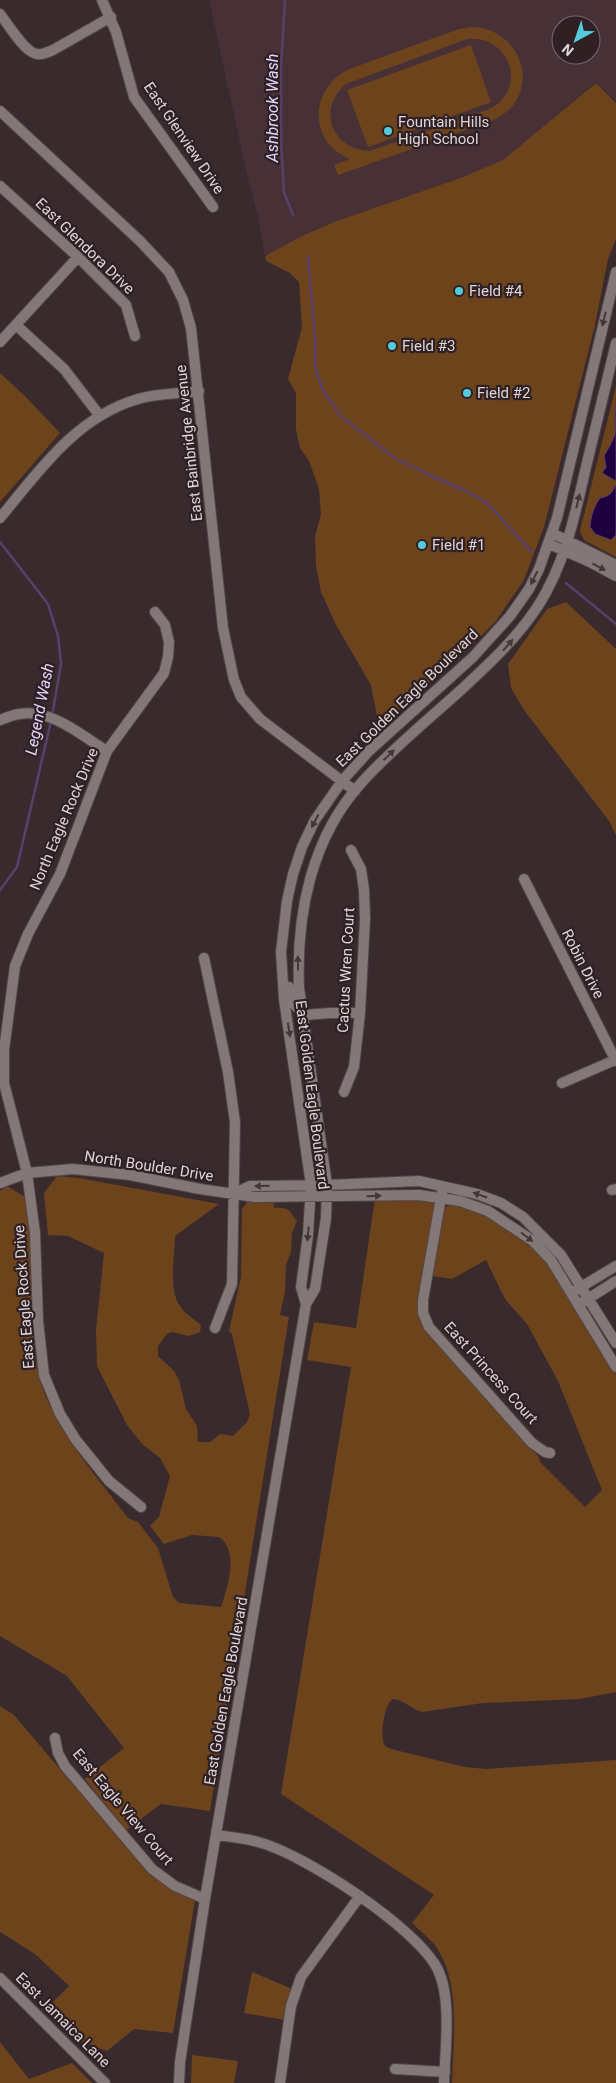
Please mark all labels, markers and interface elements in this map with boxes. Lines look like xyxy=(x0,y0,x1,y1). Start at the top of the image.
north arrow xyxy=(551,15,601,65)
text: N xyxy=(559,41,577,59)
water label: Ashbrook Wash xyxy=(263,54,282,163)
street label: East Glenview Drive xyxy=(140,79,228,197)
place label: Fountain Hills High School xyxy=(398,113,489,148)
marker: Fountain Hills High School xyxy=(382,125,394,137)
street label: East Glendora Drive xyxy=(32,194,138,298)
place label: Field #4 xyxy=(469,282,523,300)
marker: Field #4 xyxy=(453,285,465,297)
one-way arrow xyxy=(600,312,608,327)
place label: Field #3 xyxy=(402,337,455,355)
marker: Field #3 xyxy=(386,340,398,352)
street label: East Bainbridge Avenue xyxy=(172,364,206,522)
place label: Field #2 xyxy=(477,384,530,402)
marker: Field #2 xyxy=(461,387,473,399)
one-way arrow xyxy=(574,493,582,508)
place label: Field #1 xyxy=(432,536,485,554)
marker: Field #1 xyxy=(416,539,428,551)
one-way arrow xyxy=(592,562,606,571)
one-way arrow xyxy=(530,571,538,586)
street label: East Golden Eagle Boulevard xyxy=(332,625,482,771)
one-way arrow xyxy=(502,638,513,651)
water label: Legend Wash xyxy=(21,661,58,757)
street label: North Eagle Rock Drive xyxy=(26,745,102,893)
one-way arrow xyxy=(382,749,394,761)
one-way arrow xyxy=(311,814,319,829)
street label: Cactus Wren Court xyxy=(334,907,358,1033)
street label: Robin Drive xyxy=(558,926,608,1002)
one-way arrow xyxy=(294,955,302,971)
street label: East Golden Eagle Boulevard xyxy=(291,999,333,1191)
one-way arrow xyxy=(285,1023,293,1039)
street label: North Boulder Drive xyxy=(83,1147,215,1185)
one-way arrow xyxy=(254,1182,270,1190)
one-way arrow xyxy=(367,1191,383,1199)
one-way arrow xyxy=(472,1191,487,1199)
street label: East Eagle Rock Drive xyxy=(10,1224,38,1370)
one-way arrow xyxy=(304,1226,312,1242)
one-way arrow xyxy=(520,1231,533,1242)
street label: East Princess Court xyxy=(440,1318,542,1428)
street label: East Golden Eagle Boulevard xyxy=(201,1596,251,1786)
street label: East Eagle View Court xyxy=(69,1745,177,1869)
street label: East Jamaica Lane xyxy=(12,1969,114,2071)

